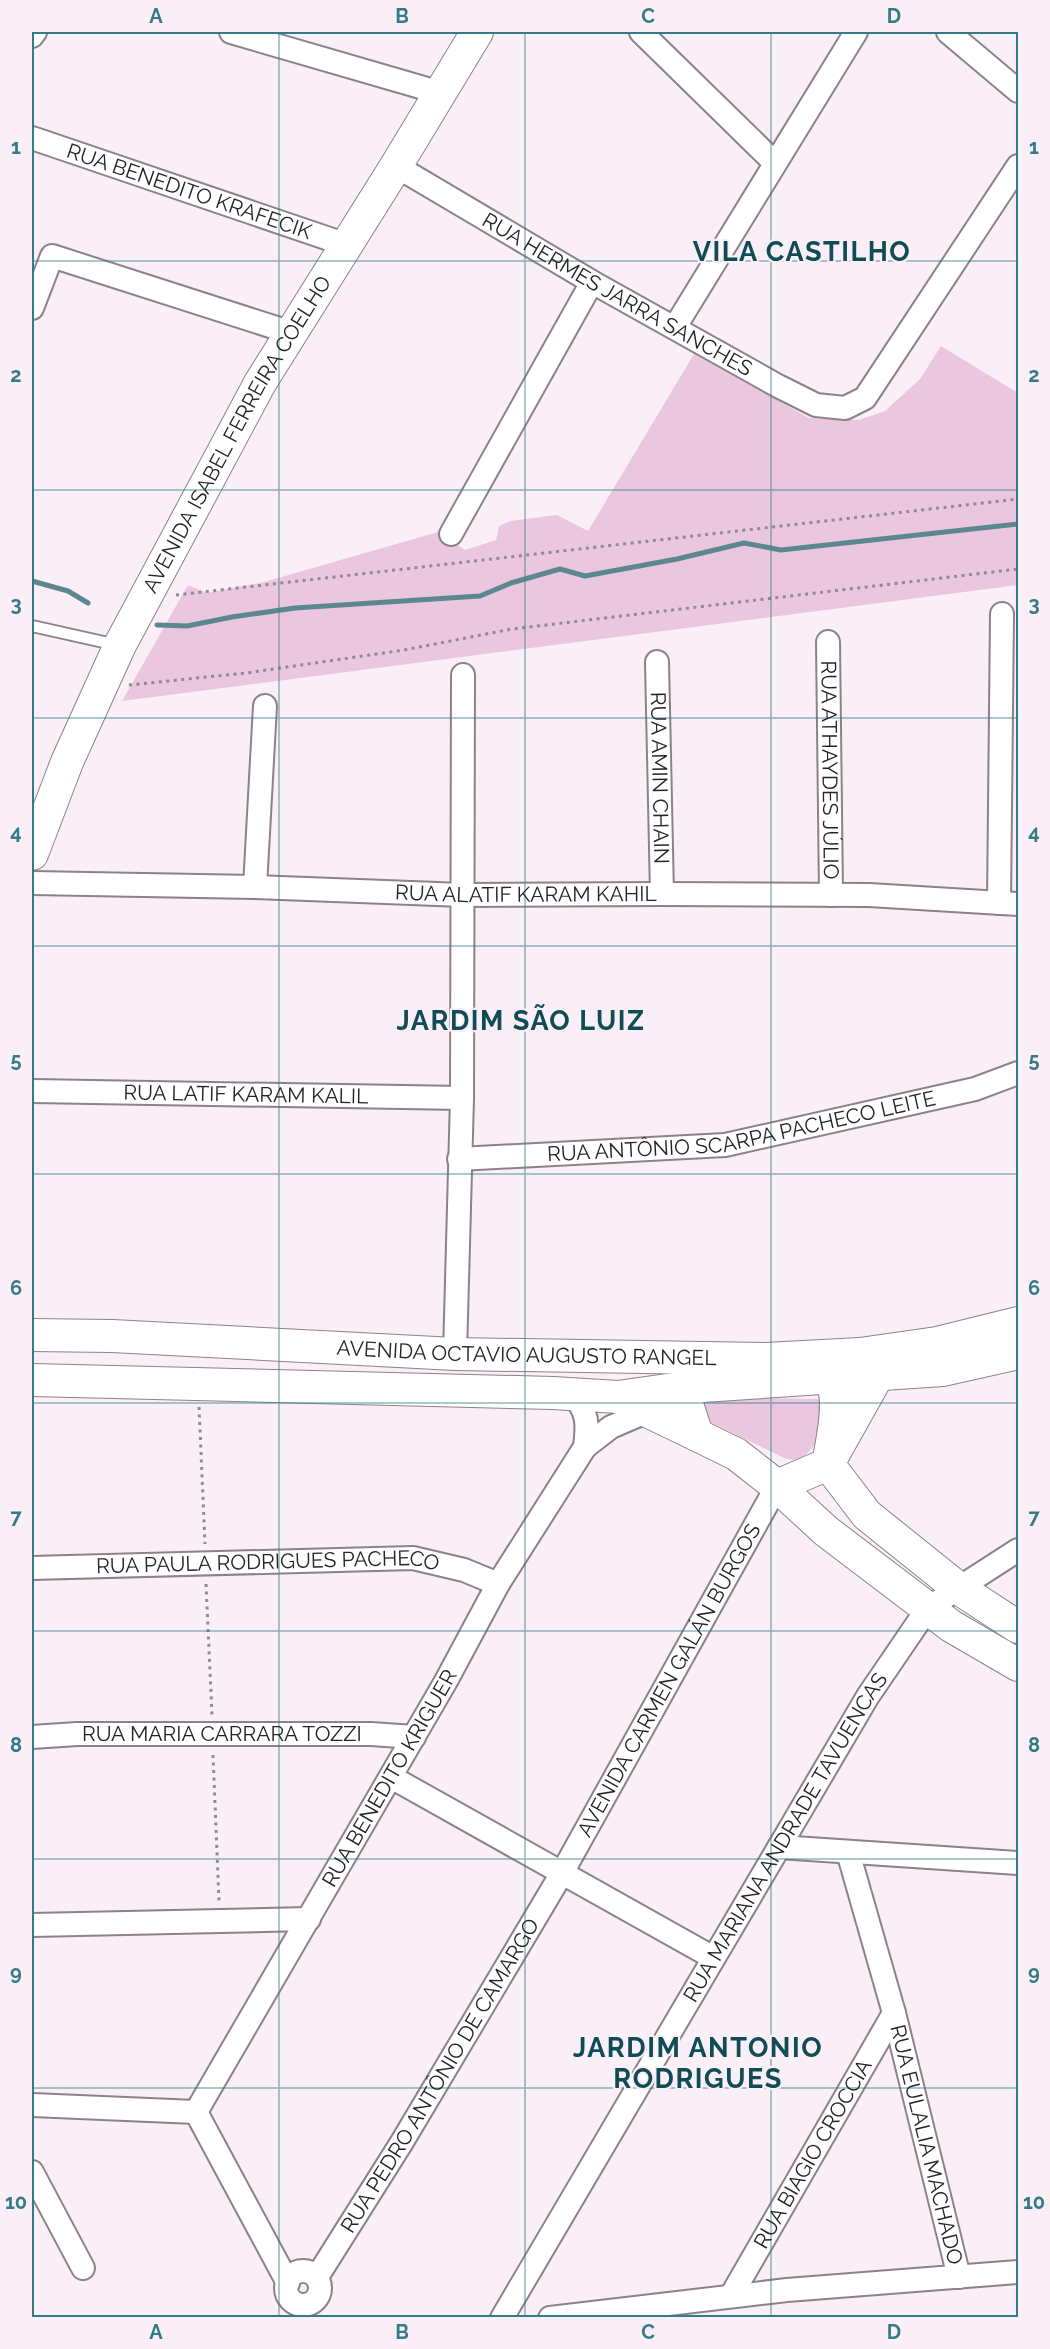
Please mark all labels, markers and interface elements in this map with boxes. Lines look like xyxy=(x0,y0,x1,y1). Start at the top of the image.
text: A xyxy=(149,4,163,28)
text: B xyxy=(395,4,409,28)
text: C xyxy=(641,4,655,28)
text: D xyxy=(887,4,901,28)
text: 1 xyxy=(11,135,21,159)
text: 1 xyxy=(1029,135,1039,159)
street label: RUA BENEDITO KRAFECIK xyxy=(64,138,315,244)
street label: RUA HERMES JARRA SANCHES xyxy=(478,207,757,381)
district label: VILA CASTILHO xyxy=(693,236,911,267)
street label: AVENIDA ISABEL FERREIRA COELHO xyxy=(137,271,336,597)
text: 2 xyxy=(10,363,22,387)
text: 2 xyxy=(1028,363,1040,387)
text: 3 xyxy=(10,592,22,616)
text: 3 xyxy=(1028,592,1040,616)
street label: RUA ATHAYDES JÚLIO xyxy=(816,660,844,880)
street label: RUA AMIN CHAIN xyxy=(646,692,674,864)
text: 4 xyxy=(10,820,22,844)
text: 4 xyxy=(1028,820,1040,844)
street label: RUA ALATIF KARAM KAHIL xyxy=(395,879,657,907)
district label: JARDIM SÃO LUIZ xyxy=(397,1004,645,1036)
text: 5 xyxy=(10,1048,22,1072)
text: 5 xyxy=(1028,1048,1040,1072)
street label: RUA LATIF KARAM KALIL xyxy=(123,1079,369,1108)
street label: RUA ANTÔNIO SCARPA PACHECO LEITE xyxy=(546,1085,938,1166)
text: 6 xyxy=(10,1276,22,1300)
text: 6 xyxy=(1028,1276,1040,1300)
street label: AVENIDA OCTAVIO AUGUSTO RANGEL xyxy=(336,1335,717,1370)
text: 7 xyxy=(10,1505,22,1529)
text: 7 xyxy=(1028,1505,1040,1529)
street label: AVENIDA CARMEN GALÁN BURGOS xyxy=(572,1519,766,1841)
street label: RUA PAULA RODRIGUES PACHECO xyxy=(96,1545,442,1578)
street label: RUA BENEDITO KRIGUER xyxy=(316,1665,462,1891)
street label: RUA MARIANA ANDRADE TAVUENCAS xyxy=(678,1667,892,2006)
street label: RUA MARIA CARRARA TOZZI xyxy=(82,1721,362,1746)
text: 8 xyxy=(10,1733,22,1757)
text: 8 xyxy=(1028,1733,1040,1757)
street label: RUA PEDRO ANTÔNIO DE CAMARGO xyxy=(335,1914,544,2237)
text: 9 xyxy=(10,1961,22,1985)
text: 9 xyxy=(1028,1961,1040,1985)
street label: RUA EULALIA MACHADO xyxy=(885,2022,968,2267)
district label: JARDIM ANTONIO RODRIGUES xyxy=(573,2032,823,2094)
street label: RUA BIAGIO CROCCIA xyxy=(748,2055,877,2253)
text: 10 xyxy=(5,2190,27,2214)
text: 10 xyxy=(1023,2190,1045,2214)
text: A xyxy=(149,2320,163,2344)
text: B xyxy=(395,2320,409,2344)
text: C xyxy=(641,2320,655,2344)
text: D xyxy=(887,2320,901,2344)

